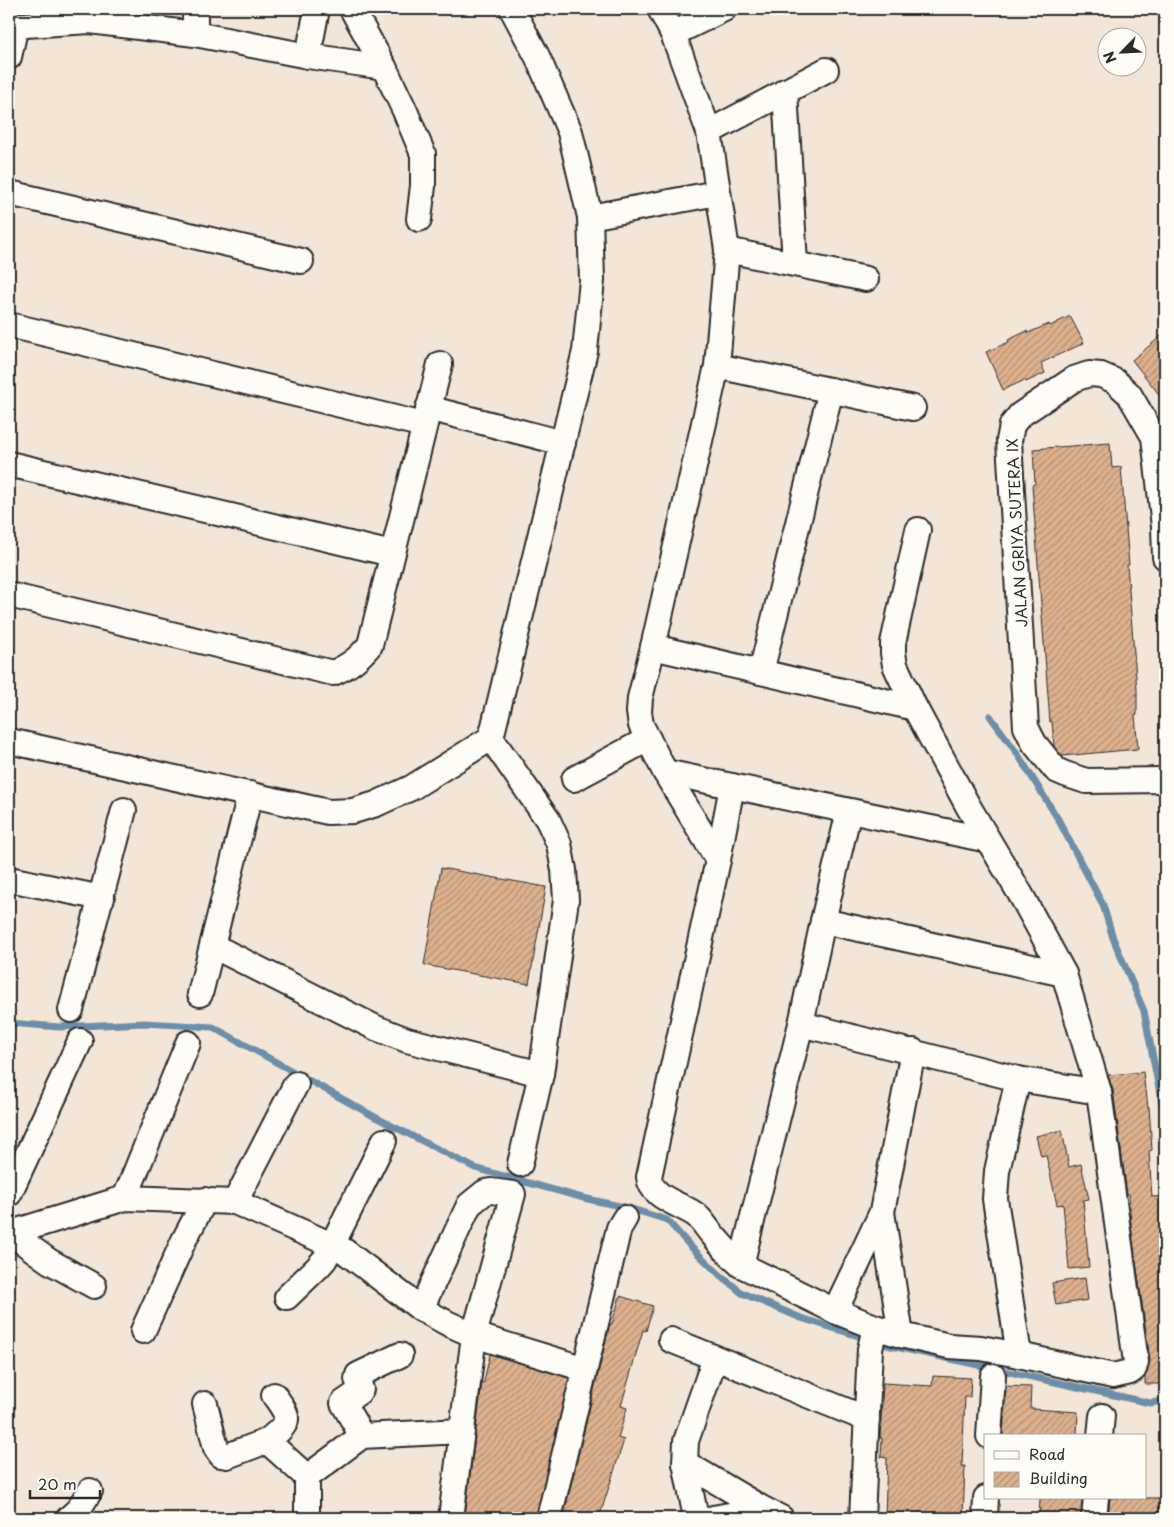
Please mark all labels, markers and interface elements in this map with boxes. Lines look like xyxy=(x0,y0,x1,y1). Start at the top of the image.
north arrow xyxy=(1096,28,1146,78)
text: N xyxy=(1098,48,1122,67)
street label: JALAN GRIYA SUTERA IX xyxy=(1000,438,1032,628)
legend xyxy=(984,1434,1146,1500)
text: Road xyxy=(1029,1442,1065,1465)
text: Building xyxy=(1029,1466,1088,1489)
scale bar xyxy=(30,1467,100,1499)
text: 20 m xyxy=(38,1472,77,1495)

